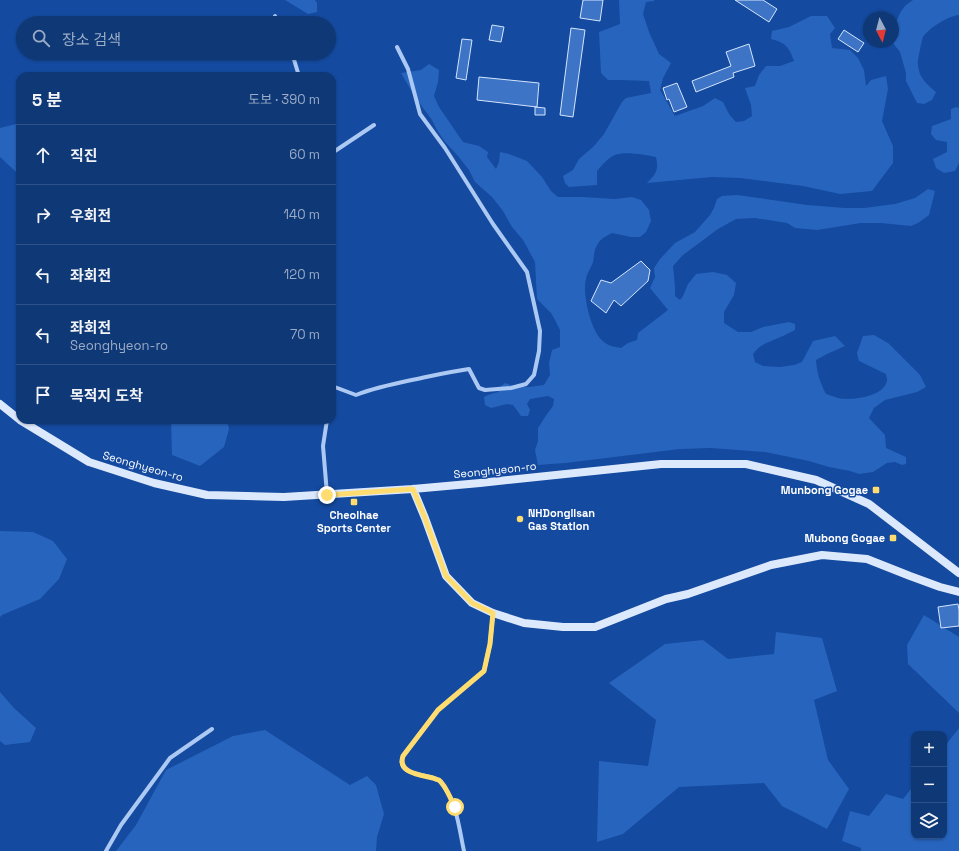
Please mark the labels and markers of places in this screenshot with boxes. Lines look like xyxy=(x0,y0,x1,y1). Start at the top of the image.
place label: Munbong Gogae xyxy=(781,483,868,497)
marker: Munbong Gogae xyxy=(871,485,881,495)
marker: Cheolhae Sports Center xyxy=(349,497,359,507)
place label: NHDongilsan Gas Station xyxy=(528,506,595,533)
place label: Cheolhae Sports Center xyxy=(317,508,392,535)
marker: NHDongilsan Gas Station xyxy=(515,514,525,524)
place label: Mubong Gogae xyxy=(805,531,885,545)
marker: Mubong Gogae xyxy=(888,533,898,543)

